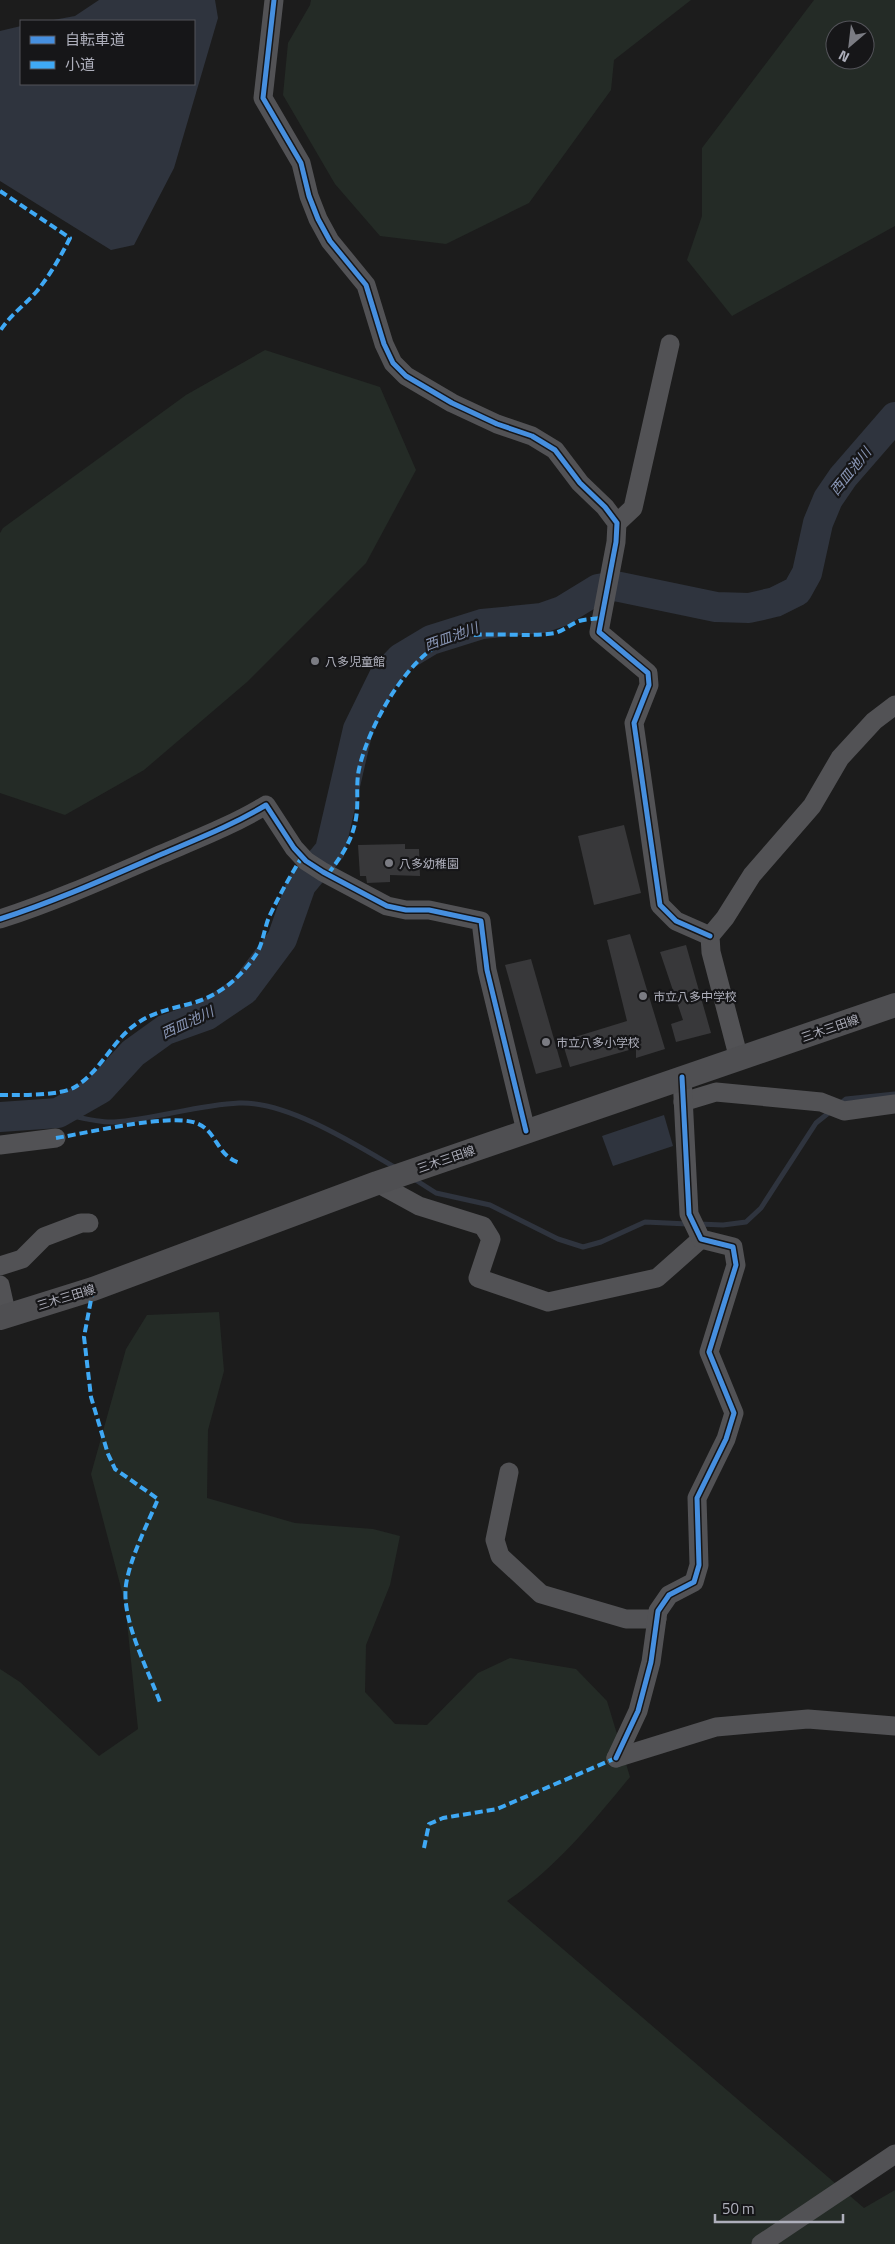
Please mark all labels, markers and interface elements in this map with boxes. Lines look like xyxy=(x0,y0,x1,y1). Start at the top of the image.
legend xyxy=(20,20,195,85)
north arrow xyxy=(825,20,875,70)
text: 自転車道 xyxy=(65,28,125,51)
text: N xyxy=(834,45,853,68)
text: 小道 xyxy=(65,53,95,76)
water label: 西皿池川 xyxy=(824,441,877,499)
water label: 西皿池川 xyxy=(421,616,483,655)
place label: 八多児童館 xyxy=(325,652,385,671)
marker: 八多児童館 xyxy=(309,655,321,667)
place label: 八多幼稚園 xyxy=(399,854,459,873)
marker: 八多幼稚園 xyxy=(383,857,395,869)
place label: 市立八多中学校 xyxy=(653,987,737,1006)
marker: 市立八多中学校 xyxy=(637,990,649,1002)
water label: 西皿池川 xyxy=(157,1000,219,1043)
street label: 三木三田線 xyxy=(799,1009,861,1047)
place label: 市立八多小学校 xyxy=(556,1033,640,1052)
marker: 市立八多小学校 xyxy=(540,1036,552,1048)
street label: 三木三田線 xyxy=(415,1140,477,1178)
street label: 三木三田線 xyxy=(35,1279,97,1315)
scale bar xyxy=(715,2192,842,2224)
text: 50 m xyxy=(722,2197,755,2220)

